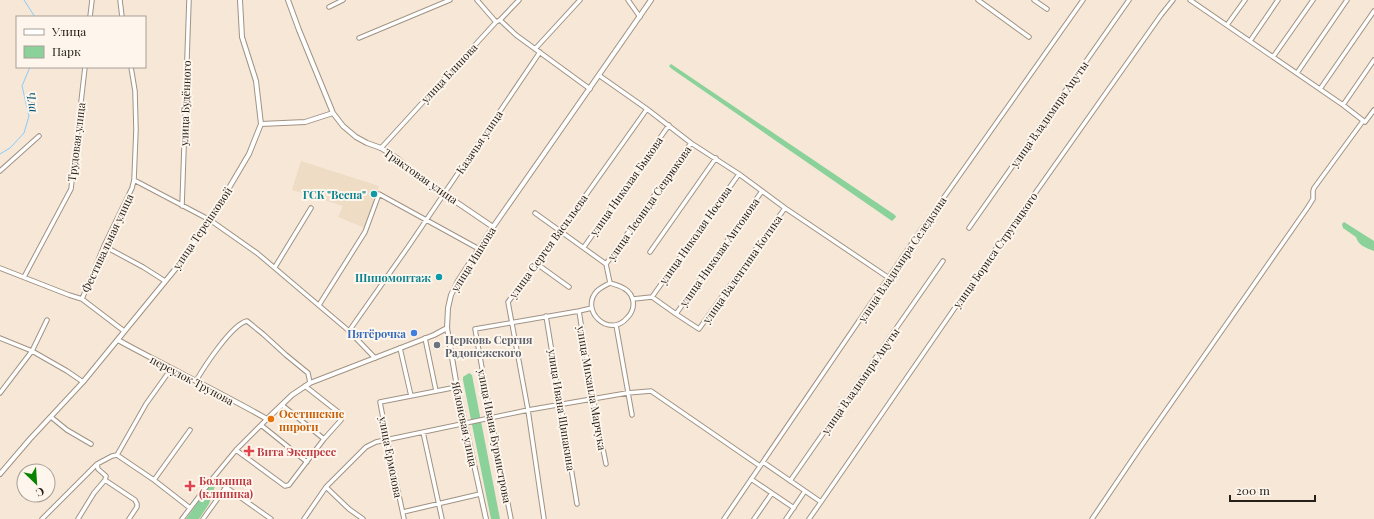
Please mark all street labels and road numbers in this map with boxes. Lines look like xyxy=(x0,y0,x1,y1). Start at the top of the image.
street label: улица Блинова xyxy=(417,40,481,107)
street label: улица Владимира Ацуты xyxy=(1006,57,1092,171)
street label: улица Будённого xyxy=(176,60,194,147)
street label: Трудовая улица xyxy=(64,101,88,182)
street label: Казачья улица xyxy=(452,107,506,177)
street label: улица Николая Быкова xyxy=(585,133,666,239)
street label: улица Леонида Севрюкова xyxy=(603,142,695,264)
street label: Трактовая улица xyxy=(381,145,461,207)
street label: улица Николая Носова xyxy=(655,183,735,288)
street label: улица Терешковой xyxy=(168,184,235,273)
street label: улица Бориса Стругацкого xyxy=(949,189,1041,312)
street label: Фестивальная улица xyxy=(78,191,137,295)
street label: улица Сергея Васильева xyxy=(505,191,591,302)
street label: улица Владимира Селедкина xyxy=(854,193,950,325)
street label: улица Николая Антонова xyxy=(675,194,763,310)
street label: улица Валентина Котика xyxy=(698,211,786,327)
street label: улица Ишкова xyxy=(447,223,499,295)
street label: улица Михаила Марчука xyxy=(574,324,610,452)
street label: улица Владимира Ацуты xyxy=(817,324,903,438)
street label: улица Ивана Щипакина xyxy=(545,347,579,472)
street label: переулок Трунова xyxy=(148,352,237,409)
street label: улица Ивана Бурмистрова xyxy=(474,367,515,505)
street label: Яблоневая улица xyxy=(448,379,481,468)
street label: улица Ермолова xyxy=(376,414,406,499)

